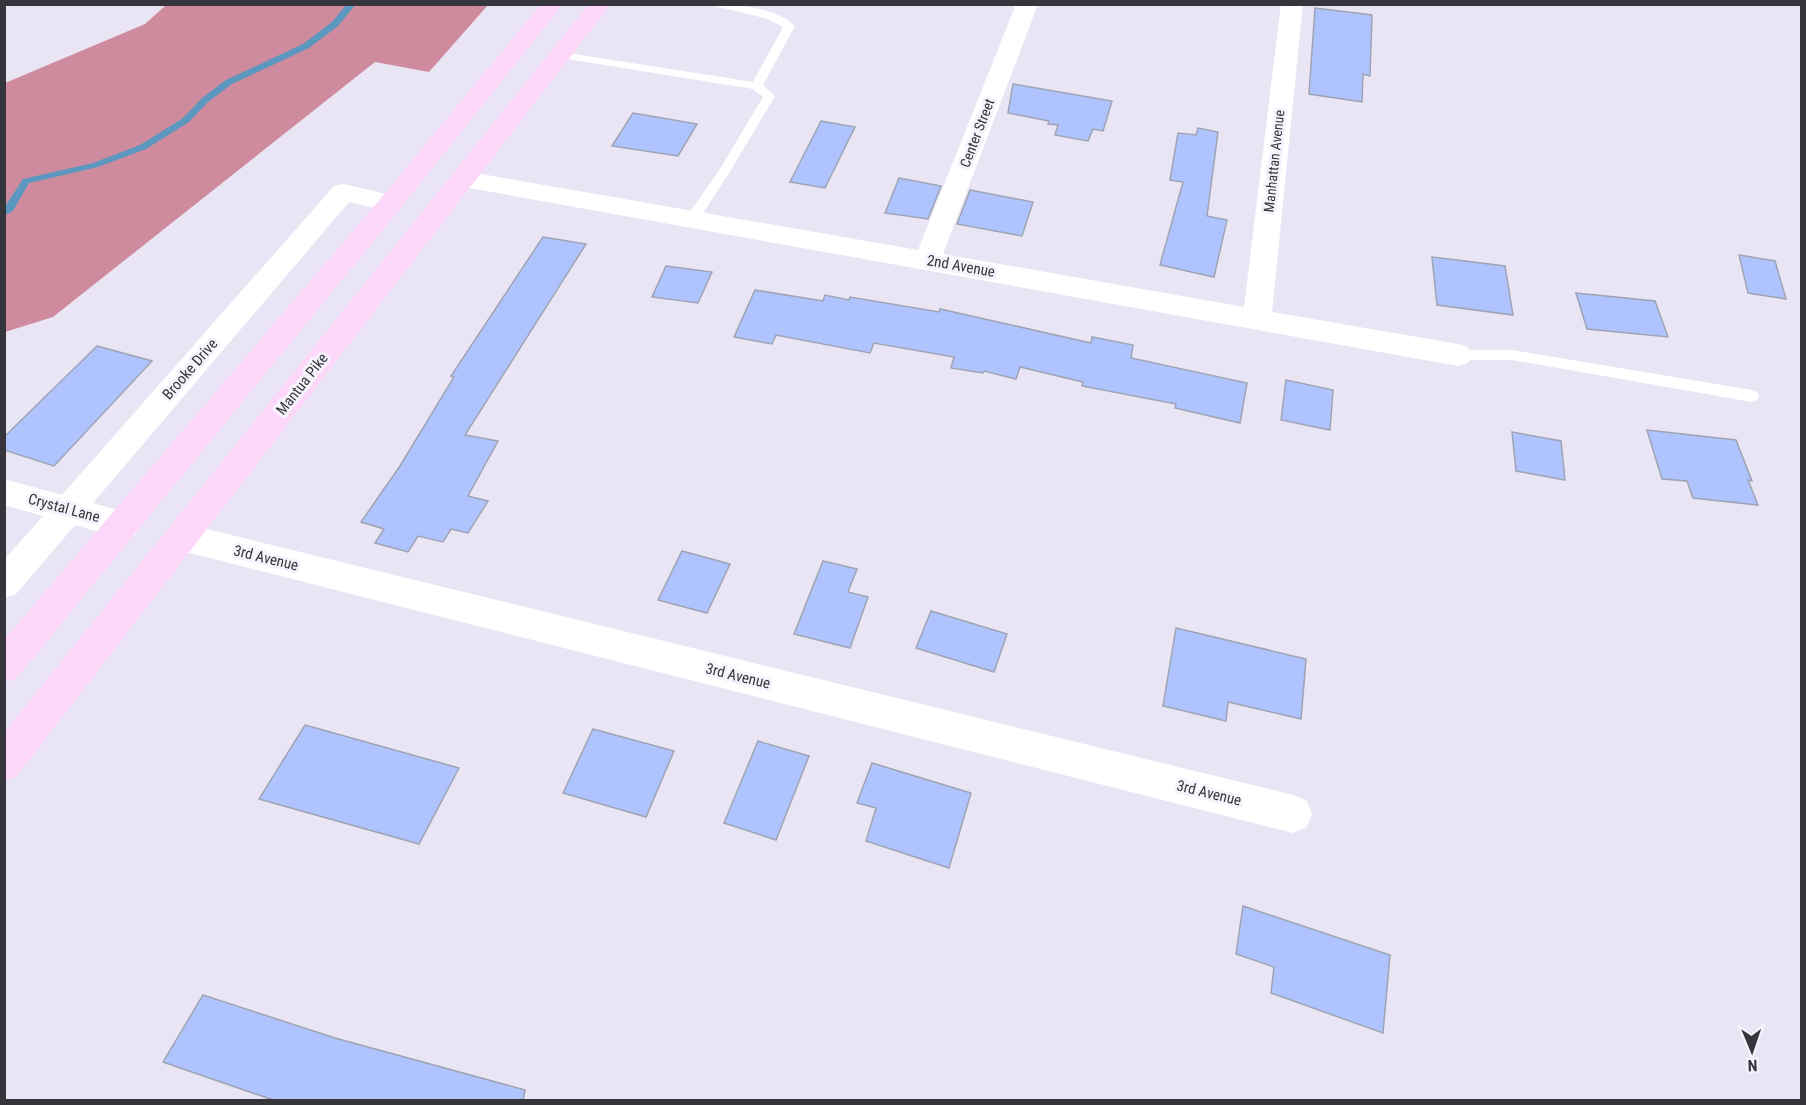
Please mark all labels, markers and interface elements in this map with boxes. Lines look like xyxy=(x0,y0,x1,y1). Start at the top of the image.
street label: Center Street xyxy=(957,96,997,170)
street label: Manhattan Avenue xyxy=(1261,109,1287,213)
street label: 2nd Avenue xyxy=(926,251,996,281)
street label: Brooke Drive xyxy=(159,335,221,403)
street label: Mantua Pike xyxy=(272,349,332,419)
street label: Crystal Lane xyxy=(26,490,102,526)
street label: 3rd Avenue xyxy=(232,541,300,575)
street label: 3rd Avenue xyxy=(704,659,772,693)
street label: 3rd Avenue xyxy=(1175,776,1243,810)
north arrow xyxy=(1722,1021,1782,1081)
text: N xyxy=(1747,1056,1758,1075)

